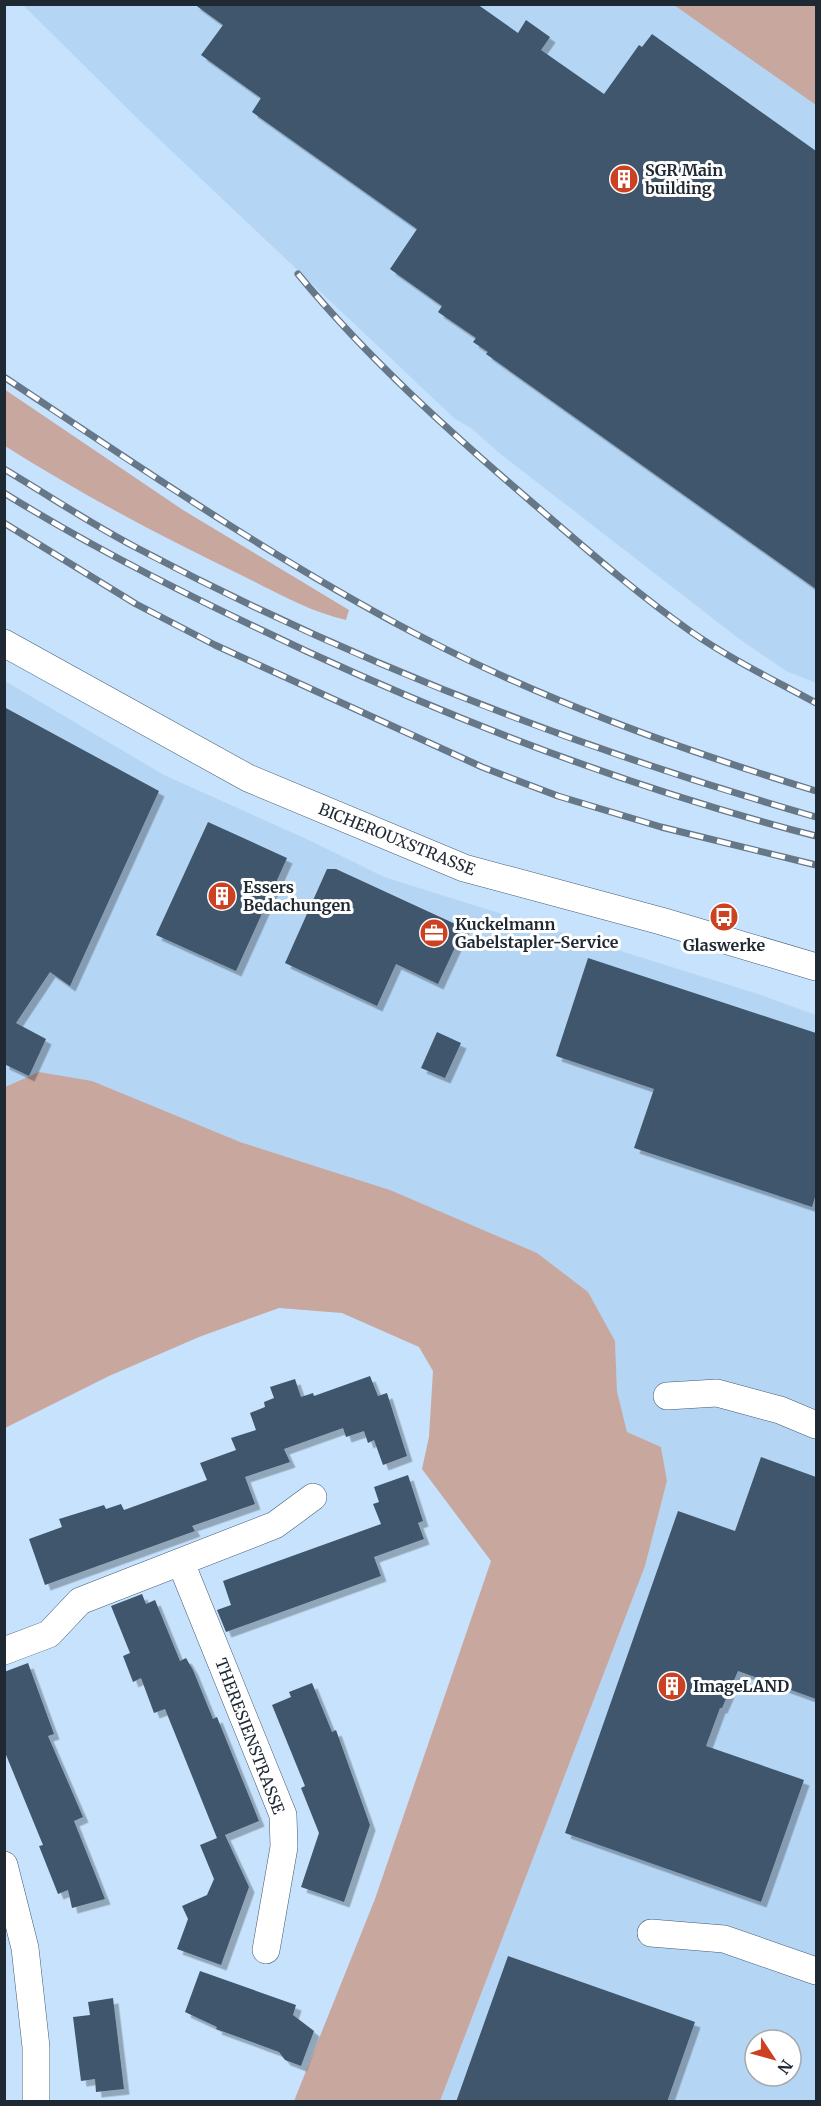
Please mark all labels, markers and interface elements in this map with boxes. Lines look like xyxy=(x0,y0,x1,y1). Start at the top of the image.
place label: SGR Main building xyxy=(645,160,723,198)
building icon: SGR Main building xyxy=(608,163,640,195)
street label: BICHEROUXSTRASSE xyxy=(316,798,479,880)
place label: Essers Bedachungen xyxy=(243,877,351,915)
building icon: Essers Bedachungen xyxy=(206,880,238,912)
bus stop icon: Glaswerke xyxy=(708,901,740,933)
place label: Kuckelmann Gabelstapler-Service xyxy=(455,914,619,952)
office icon: Kuckelmann Gabelstapler-Service xyxy=(418,917,450,949)
place label: Glaswerke xyxy=(683,935,765,955)
street label: THERESIENSTRASSE xyxy=(211,1655,289,1818)
building icon: ImageLAND xyxy=(656,1670,688,1702)
place label: ImageLAND xyxy=(693,1676,789,1696)
north arrow xyxy=(743,2028,803,2088)
text: N xyxy=(773,2056,797,2078)

